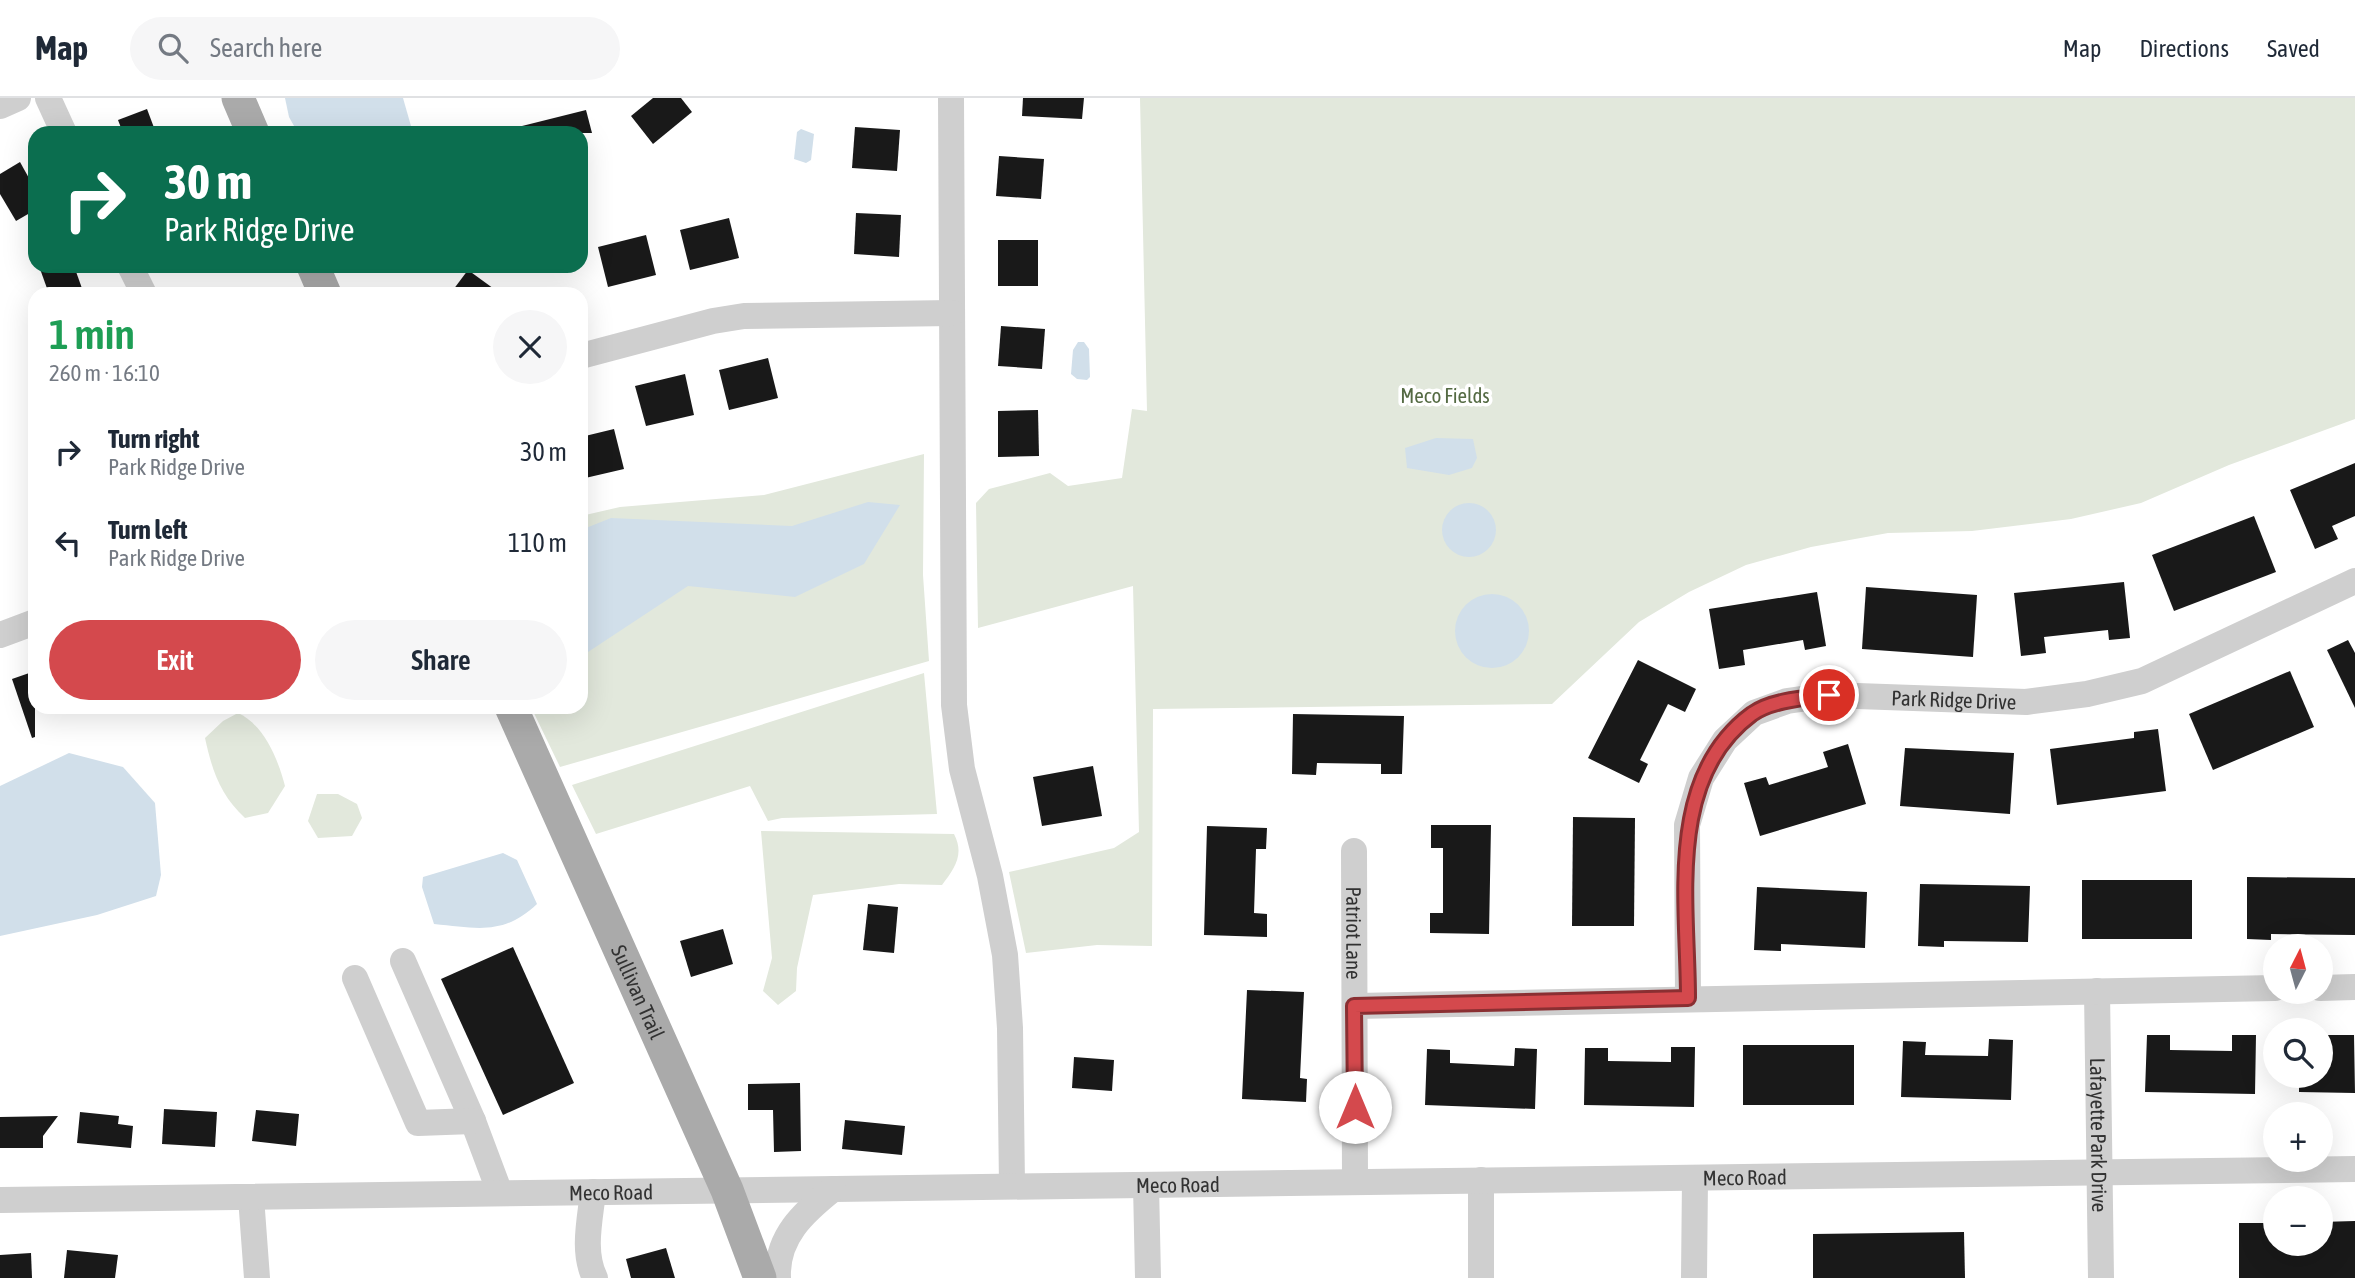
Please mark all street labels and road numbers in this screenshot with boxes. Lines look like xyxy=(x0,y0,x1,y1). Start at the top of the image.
street label: Park Ridge Drive xyxy=(1891,685,2017,714)
street label: Patriot Lane xyxy=(1342,886,1366,980)
street label: Sullivan Trail xyxy=(607,941,670,1043)
street label: Lafayette Park Drive xyxy=(2086,1058,2112,1212)
street label: Meco Road xyxy=(1703,1164,1787,1190)
street label: Meco Road xyxy=(1136,1172,1220,1197)
street label: Meco Road xyxy=(569,1179,653,1205)

